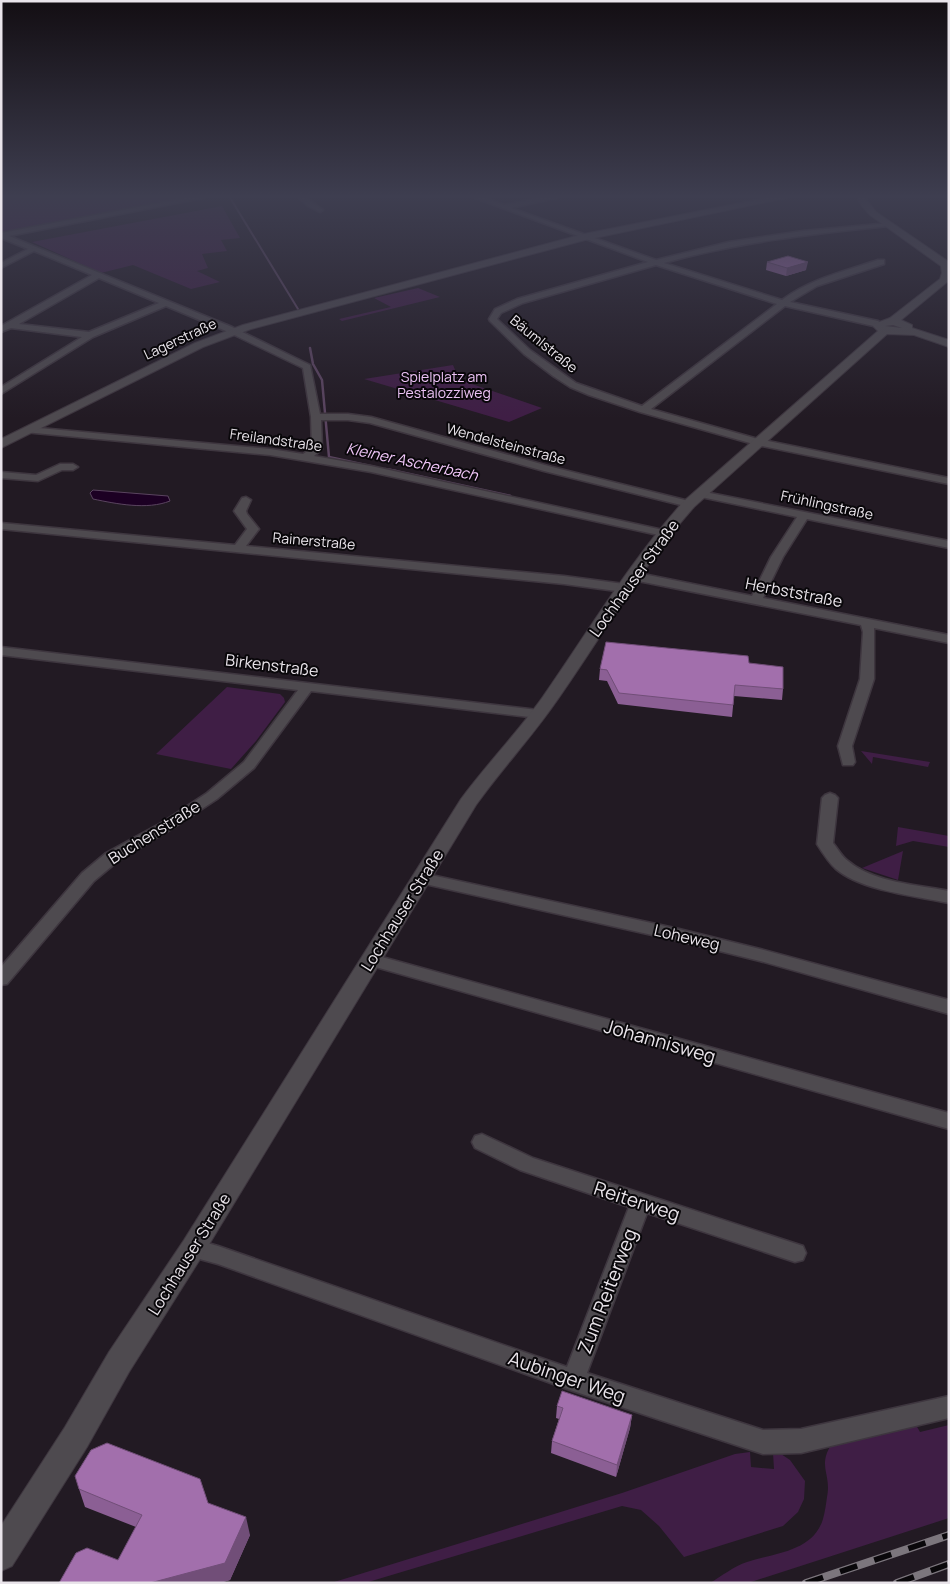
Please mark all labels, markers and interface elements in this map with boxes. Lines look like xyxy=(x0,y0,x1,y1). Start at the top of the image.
street label: Bäumlstraße xyxy=(507,310,582,377)
street label: Lagerstraße xyxy=(140,313,219,364)
park label: Spielplatz am Pestalozziweg xyxy=(397,367,491,402)
street label: Wendelsteinstraße xyxy=(444,418,568,469)
street label: Freilandstraße xyxy=(229,424,323,455)
water label: Kleiner Ascherbach xyxy=(344,437,481,486)
street label: Frühlingstraße xyxy=(779,485,875,524)
street label: Lochhauser Straße xyxy=(584,515,684,641)
street label: Rainerstraße xyxy=(272,527,356,554)
street label: Herbststraße xyxy=(744,572,844,612)
street label: Birkenstraße xyxy=(224,648,320,682)
street label: Buchenstraße xyxy=(104,795,204,869)
street label: Lochhauser Straße xyxy=(356,845,448,975)
street label: Loheweg xyxy=(652,919,722,955)
street label: Johannisweg xyxy=(601,1013,719,1069)
street label: Reiterweg xyxy=(591,1175,683,1227)
street label: Lochhauser Straße xyxy=(143,1189,235,1319)
street label: Zum Reiterweg xyxy=(571,1225,643,1357)
street label: Aubinger Weg xyxy=(505,1345,629,1409)

